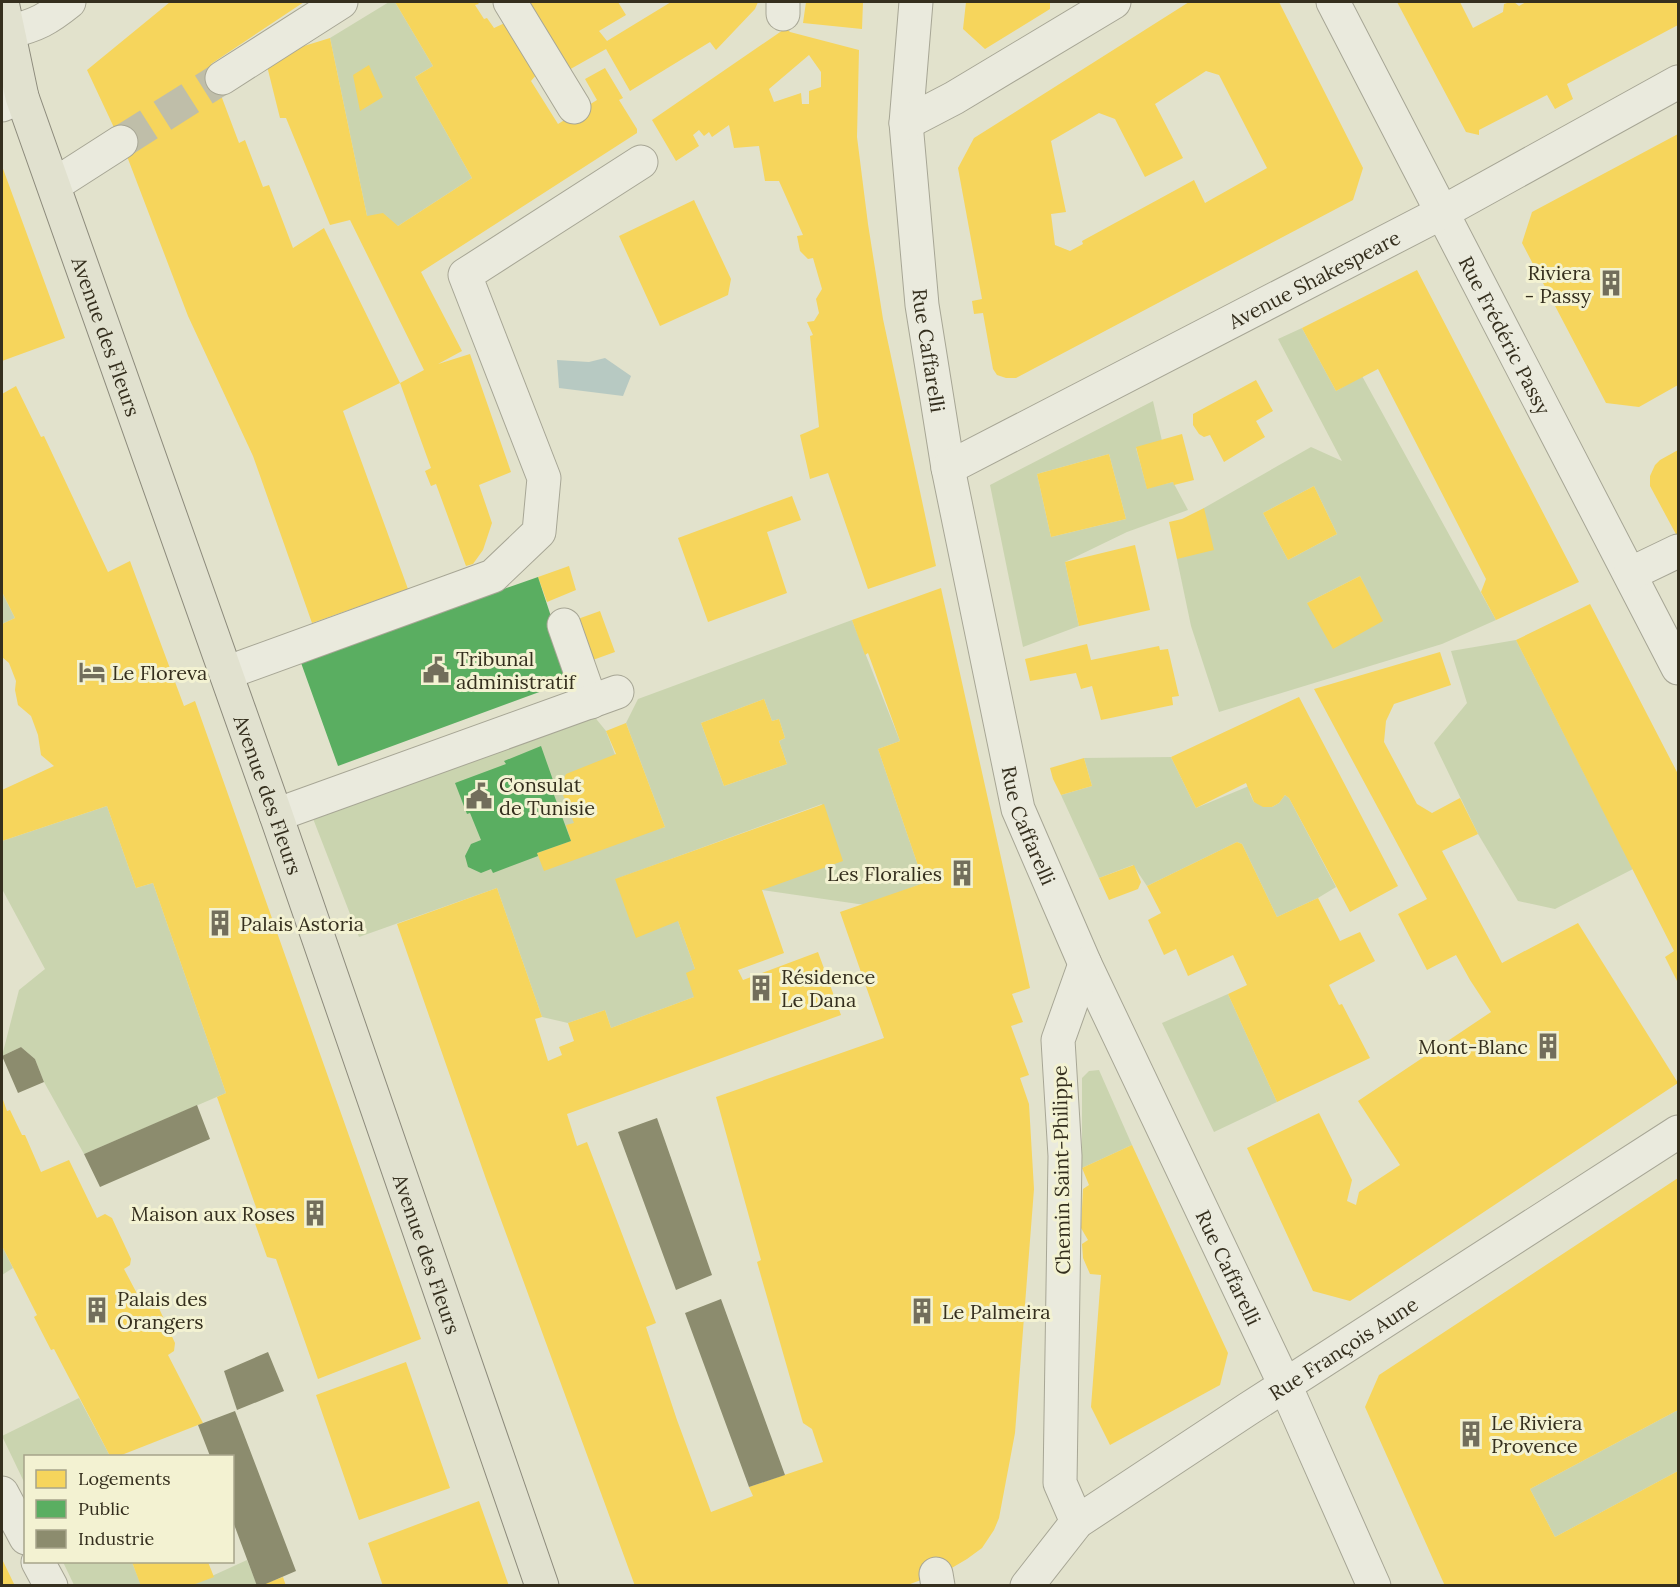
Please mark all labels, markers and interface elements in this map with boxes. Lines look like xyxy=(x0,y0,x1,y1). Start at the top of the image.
street label: Avenue Shakespeare xyxy=(1223,224,1404,334)
street label: Rue Frédéric Passy xyxy=(1454,251,1557,419)
street label: Avenue des Fleurs xyxy=(67,252,146,420)
place label: Riviera - Passy xyxy=(1525,260,1591,308)
building icon: Riviera - Passy xyxy=(1596,268,1626,298)
street label: Rue Caffarelli xyxy=(908,287,951,414)
place label: Tribunal administratif xyxy=(456,646,577,694)
public building icon: Tribunal administratif xyxy=(421,655,451,685)
hotel icon: Le Floreva xyxy=(77,657,107,687)
place label: Le Floreva xyxy=(112,660,207,685)
street label: Avenue des Fleurs xyxy=(229,710,308,878)
street label: Rue Caffarelli xyxy=(997,764,1062,888)
place label: Consulat de Tunisie xyxy=(499,772,595,820)
public building icon: Consulat de Tunisie xyxy=(464,781,494,811)
building icon: Les Floralies xyxy=(947,858,977,888)
place label: Les Floralies xyxy=(827,861,942,886)
building icon: Palais Astoria xyxy=(205,908,235,938)
place label: Palais Astoria xyxy=(240,911,364,936)
place label: Résidence Le Dana xyxy=(781,964,876,1012)
building icon: Résidence Le Dana xyxy=(746,973,776,1003)
building icon: Mont-Blanc xyxy=(1533,1031,1563,1061)
place label: Mont-Blanc xyxy=(1418,1034,1528,1059)
street label: Chemin Saint-Philippe xyxy=(1047,1065,1075,1275)
street label: Avenue des Fleurs xyxy=(388,1170,467,1337)
building icon: Maison aux Roses xyxy=(300,1198,330,1228)
place label: Maison aux Roses xyxy=(131,1201,295,1226)
street label: Rue Caffarelli xyxy=(1191,1206,1267,1329)
place label: Palais des Orangers xyxy=(117,1286,207,1334)
street label: Rue François Aune xyxy=(1264,1291,1422,1405)
building icon: Palais des Orangers xyxy=(82,1295,112,1325)
building icon: Le Palmeira xyxy=(907,1296,937,1326)
place label: Le Palmeira xyxy=(942,1299,1051,1324)
place label: Le Riviera Provence xyxy=(1491,1410,1582,1458)
building icon: Le Riviera Provence xyxy=(1456,1419,1486,1449)
legend xyxy=(24,1455,234,1563)
text: Logements xyxy=(78,1467,170,1490)
text: Public xyxy=(78,1497,130,1520)
text: Industrie xyxy=(78,1527,154,1550)

